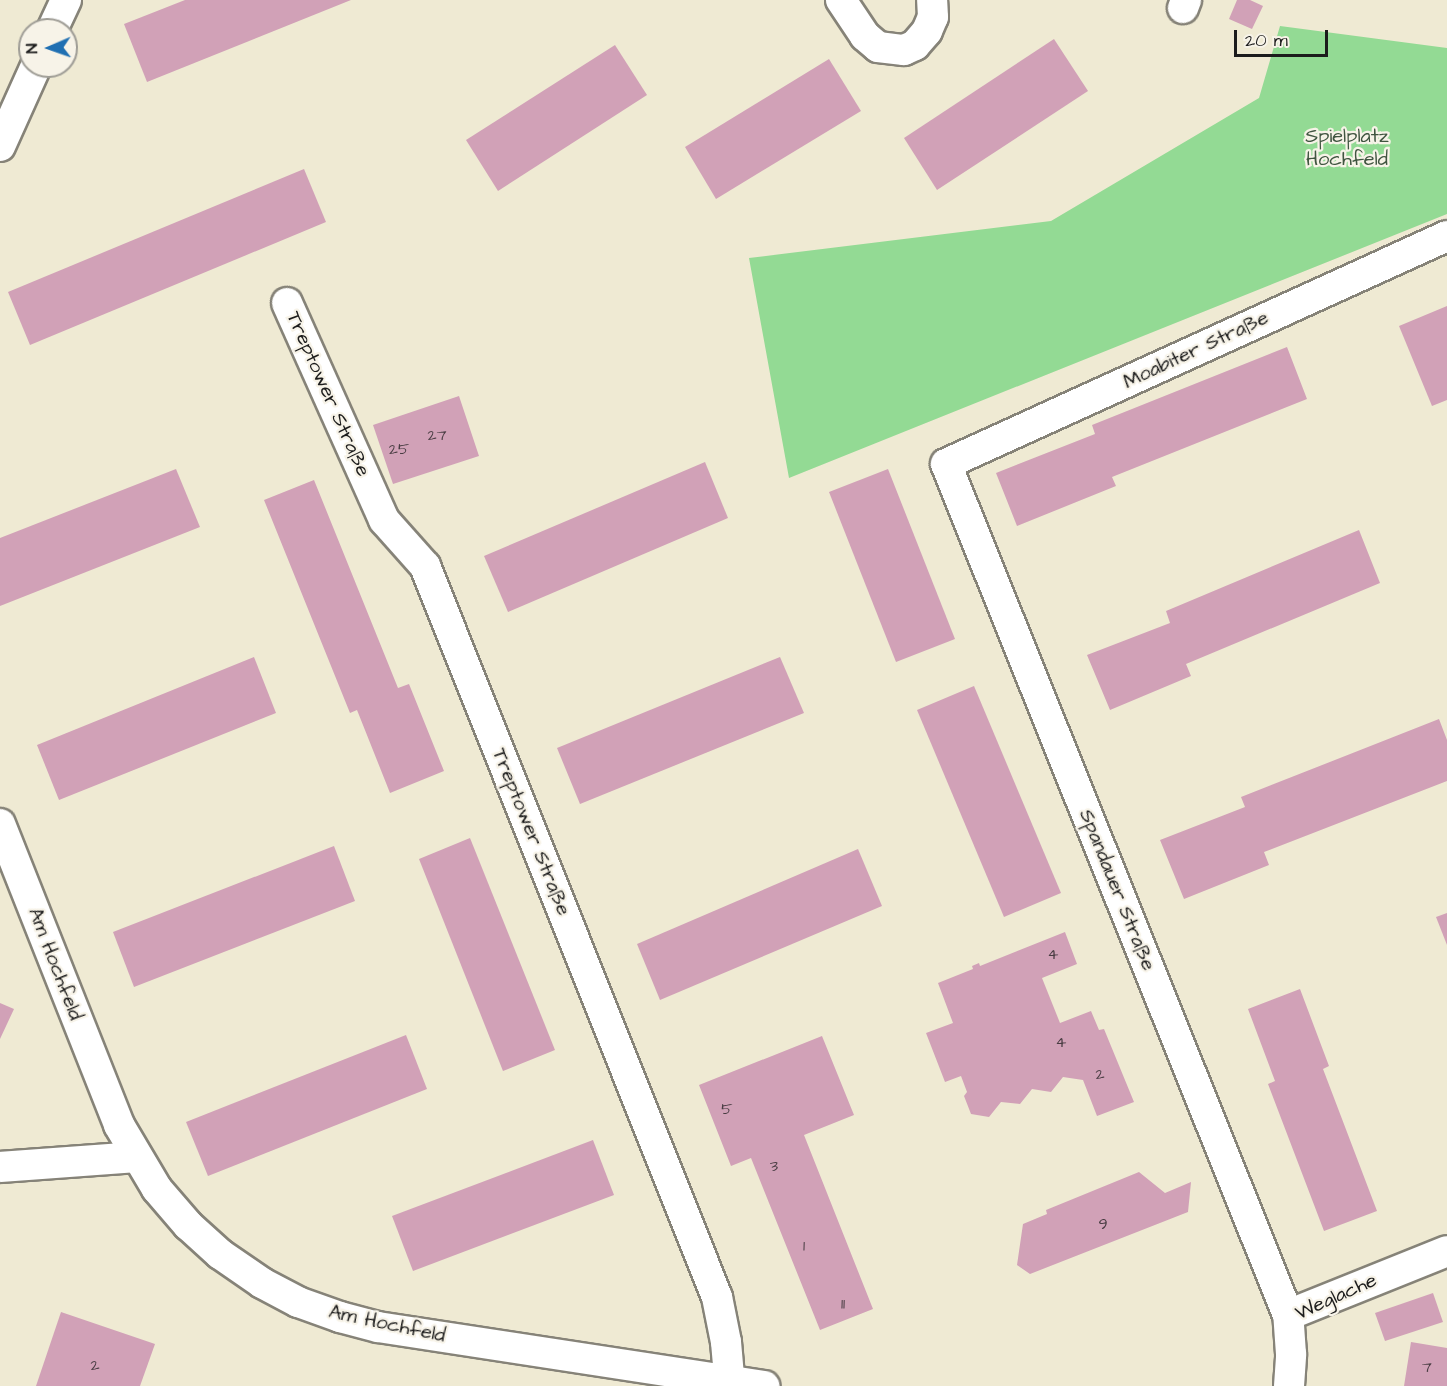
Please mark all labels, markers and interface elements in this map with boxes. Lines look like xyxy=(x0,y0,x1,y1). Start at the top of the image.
north arrow xyxy=(18,18,78,78)
scale bar xyxy=(1237,18,1332,56)
text: 20 m xyxy=(1245,28,1288,53)
text: N xyxy=(21,43,43,54)
park label: Spielplatz Hochfeld xyxy=(1305,124,1389,171)
street label: Moabiter Straße xyxy=(1120,306,1272,394)
street label: Treptower Straße xyxy=(281,308,375,480)
house number: 27 xyxy=(428,425,446,445)
house number: 25 xyxy=(389,439,409,459)
street label: Treptower Straße xyxy=(487,745,575,919)
street label: Spandauer Straße xyxy=(1074,806,1160,974)
street label: Am Hochfeld xyxy=(23,904,87,1024)
house number: 4 xyxy=(1048,944,1058,964)
house number: 4 xyxy=(1056,1032,1066,1052)
house number: 2 xyxy=(1095,1064,1105,1084)
house number: 5 xyxy=(721,1099,733,1119)
house number: 3 xyxy=(770,1156,778,1176)
house number: 9 xyxy=(1098,1214,1108,1234)
house number: 1 xyxy=(803,1236,805,1256)
street label: Weglache xyxy=(1292,1268,1380,1326)
house number: 11 xyxy=(841,1294,845,1314)
street label: Am Hochfeld xyxy=(327,1300,447,1348)
house number: 2 xyxy=(90,1355,100,1375)
house number: 7 xyxy=(1422,1357,1432,1377)

